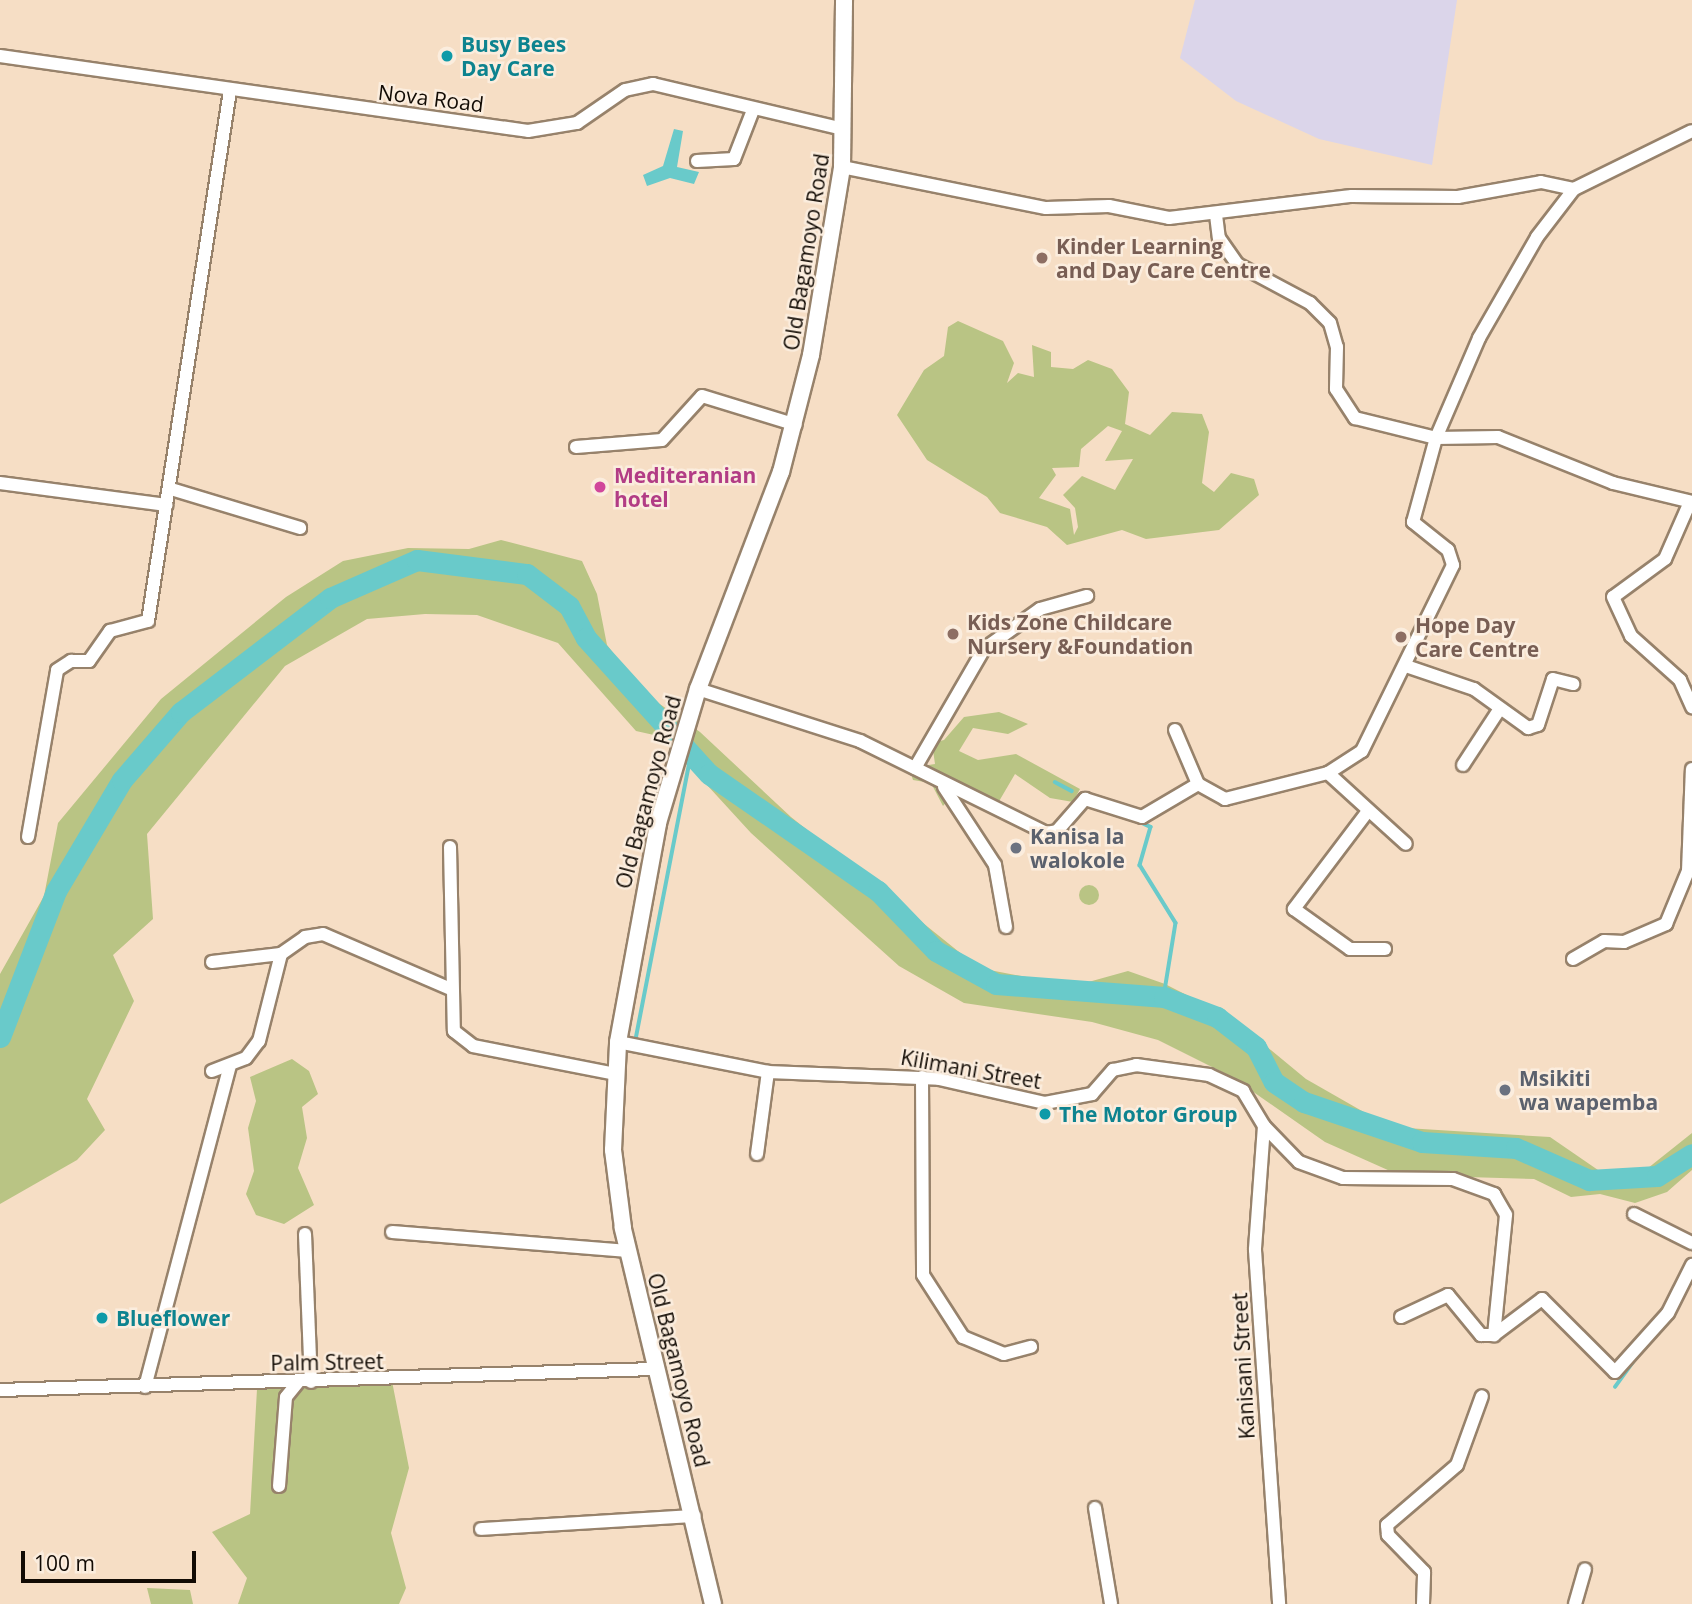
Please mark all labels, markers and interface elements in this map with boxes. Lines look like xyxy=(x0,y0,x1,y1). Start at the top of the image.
place label: Busy Bees Day Care xyxy=(461,31,566,81)
marker: Busy Bees Day Care xyxy=(439,48,455,64)
street label: Nova Road xyxy=(377,79,485,117)
street label: Old Bagamoyo Road xyxy=(778,152,834,352)
place label: Kinder Learning and Day Care Centre xyxy=(1056,233,1271,283)
marker: Kinder Learning and Day Care Centre xyxy=(1034,250,1050,266)
place label: Mediteranian hotel xyxy=(614,462,756,512)
marker: Mediteranian hotel xyxy=(592,479,608,495)
place label: Kids Zone Childcare Nursery &Foundation xyxy=(967,609,1193,659)
place label: Hope Day Care Centre xyxy=(1415,612,1539,662)
marker: Kids Zone Childcare Nursery &Foundation xyxy=(945,626,961,642)
marker: Hope Day Care Centre xyxy=(1393,629,1409,645)
street label: Old Bagamoyo Road xyxy=(610,693,686,891)
place label: Kanisa la walokole xyxy=(1030,823,1125,873)
marker: Kanisa la walokole xyxy=(1008,840,1024,856)
street label: Kilimani Street xyxy=(899,1044,1043,1094)
place label: Msikiti wa wapemba xyxy=(1519,1065,1658,1115)
marker: Msikiti wa wapemba xyxy=(1497,1082,1513,1098)
place label: The Motor Group xyxy=(1059,1101,1238,1127)
marker: The Motor Group xyxy=(1037,1106,1053,1122)
street label: Old Bagamoyo Road xyxy=(643,1270,715,1470)
street label: Kanisani Street xyxy=(1227,1292,1259,1440)
place label: Blueflower xyxy=(116,1305,230,1331)
marker: Blueflower xyxy=(94,1310,110,1326)
street label: Palm Street xyxy=(270,1348,384,1376)
scale bar xyxy=(24,1538,200,1582)
text: 100 m xyxy=(34,1549,95,1577)

